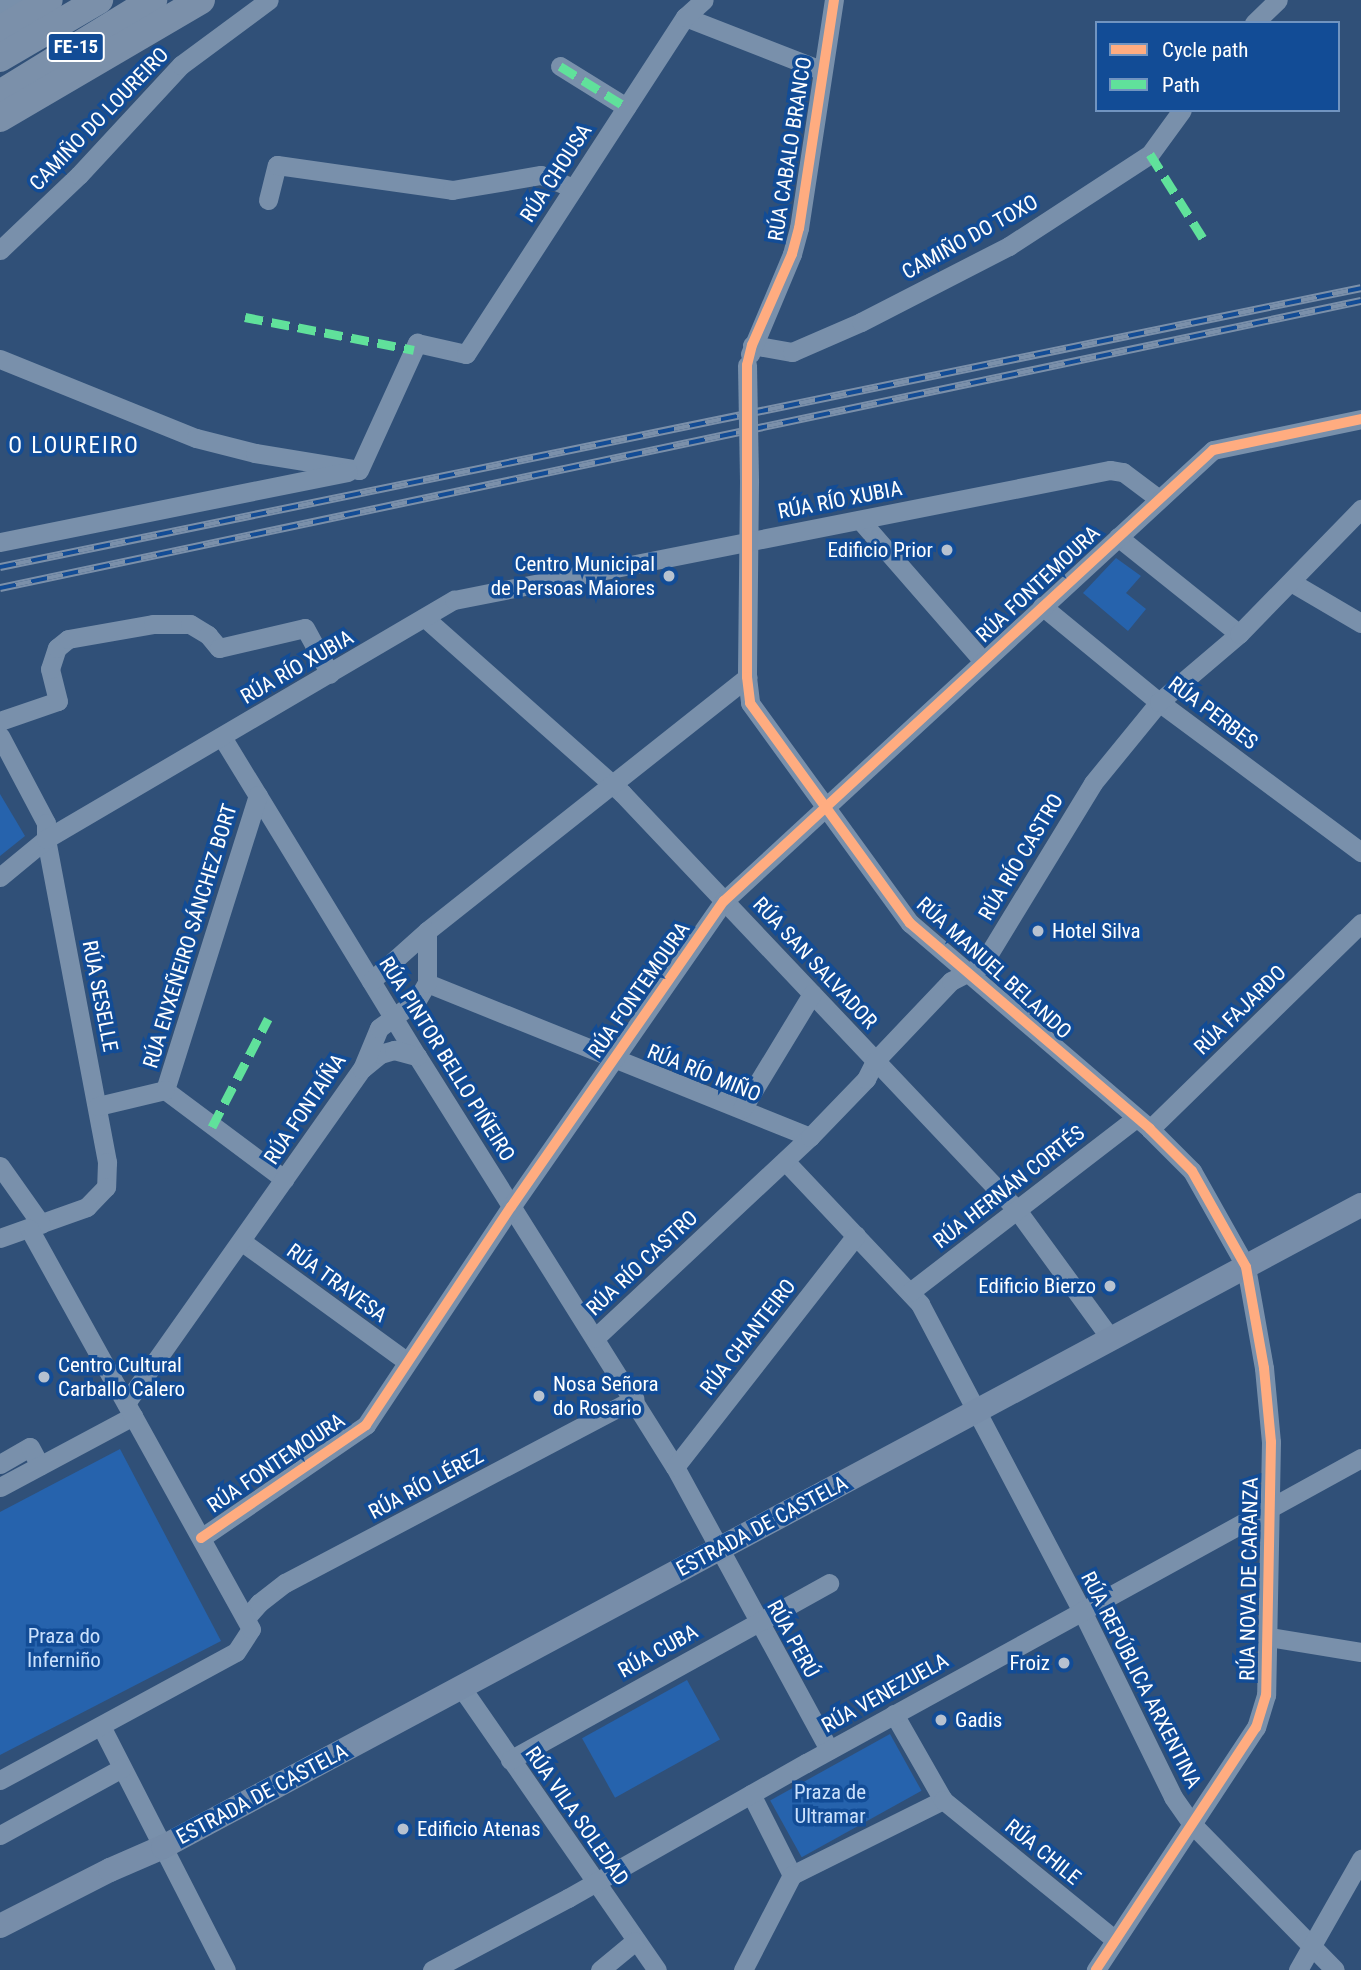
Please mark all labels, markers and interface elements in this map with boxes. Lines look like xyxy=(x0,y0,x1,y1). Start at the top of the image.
legend xyxy=(1095,21,1340,112)
road number: FE-15 xyxy=(46,32,106,62)
text: Cycle path xyxy=(1162,38,1248,62)
street label: CAMIÑO DO LOUREIRO xyxy=(24,42,174,196)
street label: RÚA CABALO BRANCO xyxy=(763,55,817,243)
text: Path xyxy=(1162,73,1200,97)
street label: RÚA CHOUSA xyxy=(515,119,597,227)
street label: CAMIÑO DO TOXO xyxy=(897,189,1043,285)
district label: O LOUREIRO xyxy=(10,432,138,460)
street label: RÚA RÍO XUBIA xyxy=(776,476,904,524)
street label: RÚA FONTEMOURA xyxy=(971,520,1105,648)
place label: Edificio Prior xyxy=(828,537,933,563)
marker: Edificio Prior xyxy=(939,542,955,558)
place label: Centro Municipal de Persoas Maiores xyxy=(491,551,655,601)
marker: Centro Municipal de Persoas Maiores xyxy=(661,568,677,584)
street label: RÚA RÍO XUBIA xyxy=(236,625,358,709)
street label: RÚA PERBES xyxy=(1163,671,1263,755)
street label: RÚA RÍO CASTRO xyxy=(973,789,1069,925)
street label: RÚA ENXEÑEIRO SÁNCHEZ BORT xyxy=(138,801,242,1071)
street label: RÚA SAN SALVADOR xyxy=(748,892,882,1034)
street label: RÚA MANUEL BELANDO xyxy=(911,892,1077,1044)
street label: RÚA FONTEMOURA xyxy=(583,917,695,1063)
place label: Hotel Silva xyxy=(1052,918,1141,944)
marker: Hotel Silva xyxy=(1030,923,1046,939)
street label: RÚA SESELLE xyxy=(77,938,123,1054)
street label: RÚA PINTOR BELLO PIÑEIRO xyxy=(374,952,520,1166)
street label: RÚA FAJARDO xyxy=(1189,960,1291,1060)
street label: RÚA RÍO MIÑO xyxy=(644,1039,764,1107)
street label: RÚA FONTAÍÑA xyxy=(259,1049,351,1169)
street label: RÚA HERNÁN CORTÉS xyxy=(929,1120,1089,1254)
street label: RÚA RÍO CASTRO xyxy=(581,1205,703,1321)
street label: RÚA TRAVESA xyxy=(282,1238,392,1328)
place label: Edificio Bierzo xyxy=(978,1273,1096,1299)
street label: RÚA CHANTEIRO xyxy=(695,1274,801,1400)
marker: Edificio Bierzo xyxy=(1102,1278,1118,1294)
place label: Centro Cultural Carballo Calero xyxy=(58,1352,185,1402)
marker: Centro Cultural Carballo Calero xyxy=(36,1369,52,1385)
place label: Nosa Señora do Rosario xyxy=(553,1371,659,1421)
marker: Nosa Señora do Rosario xyxy=(531,1388,547,1404)
street label: RÚA FONTEMOURA xyxy=(203,1408,349,1518)
street label: RÚA RÍO LÉREZ xyxy=(364,1443,488,1525)
street label: ESTRADA DE CASTELA xyxy=(672,1470,852,1582)
street label: RÚA NOVA DE CARANZA xyxy=(1235,1477,1263,1681)
street label: RÚA REPÚBLICA ARXENTINA xyxy=(1075,1568,1207,1792)
street label: RÚA PERÚ xyxy=(761,1596,825,1682)
street label: RÚA CUBA xyxy=(614,1619,702,1683)
park label: Praza do Inferniño xyxy=(27,1623,101,1673)
street label: RÚA VENEZUELA xyxy=(817,1648,953,1738)
place label: Froiz xyxy=(1009,1650,1050,1676)
marker: Froiz xyxy=(1056,1655,1072,1671)
place label: Gadis xyxy=(955,1707,1002,1733)
marker: Gadis xyxy=(933,1712,949,1728)
street label: ESTRADA DE CASTELA xyxy=(172,1738,352,1850)
street label: RÚA VILA SOLEDAD xyxy=(520,1742,634,1890)
park label: Praza de Ultramar xyxy=(794,1779,866,1829)
street label: RÚA CHILE xyxy=(1000,1814,1086,1890)
place label: Edificio Atenas xyxy=(417,1816,540,1842)
marker: Edificio Atenas xyxy=(395,1821,411,1837)

